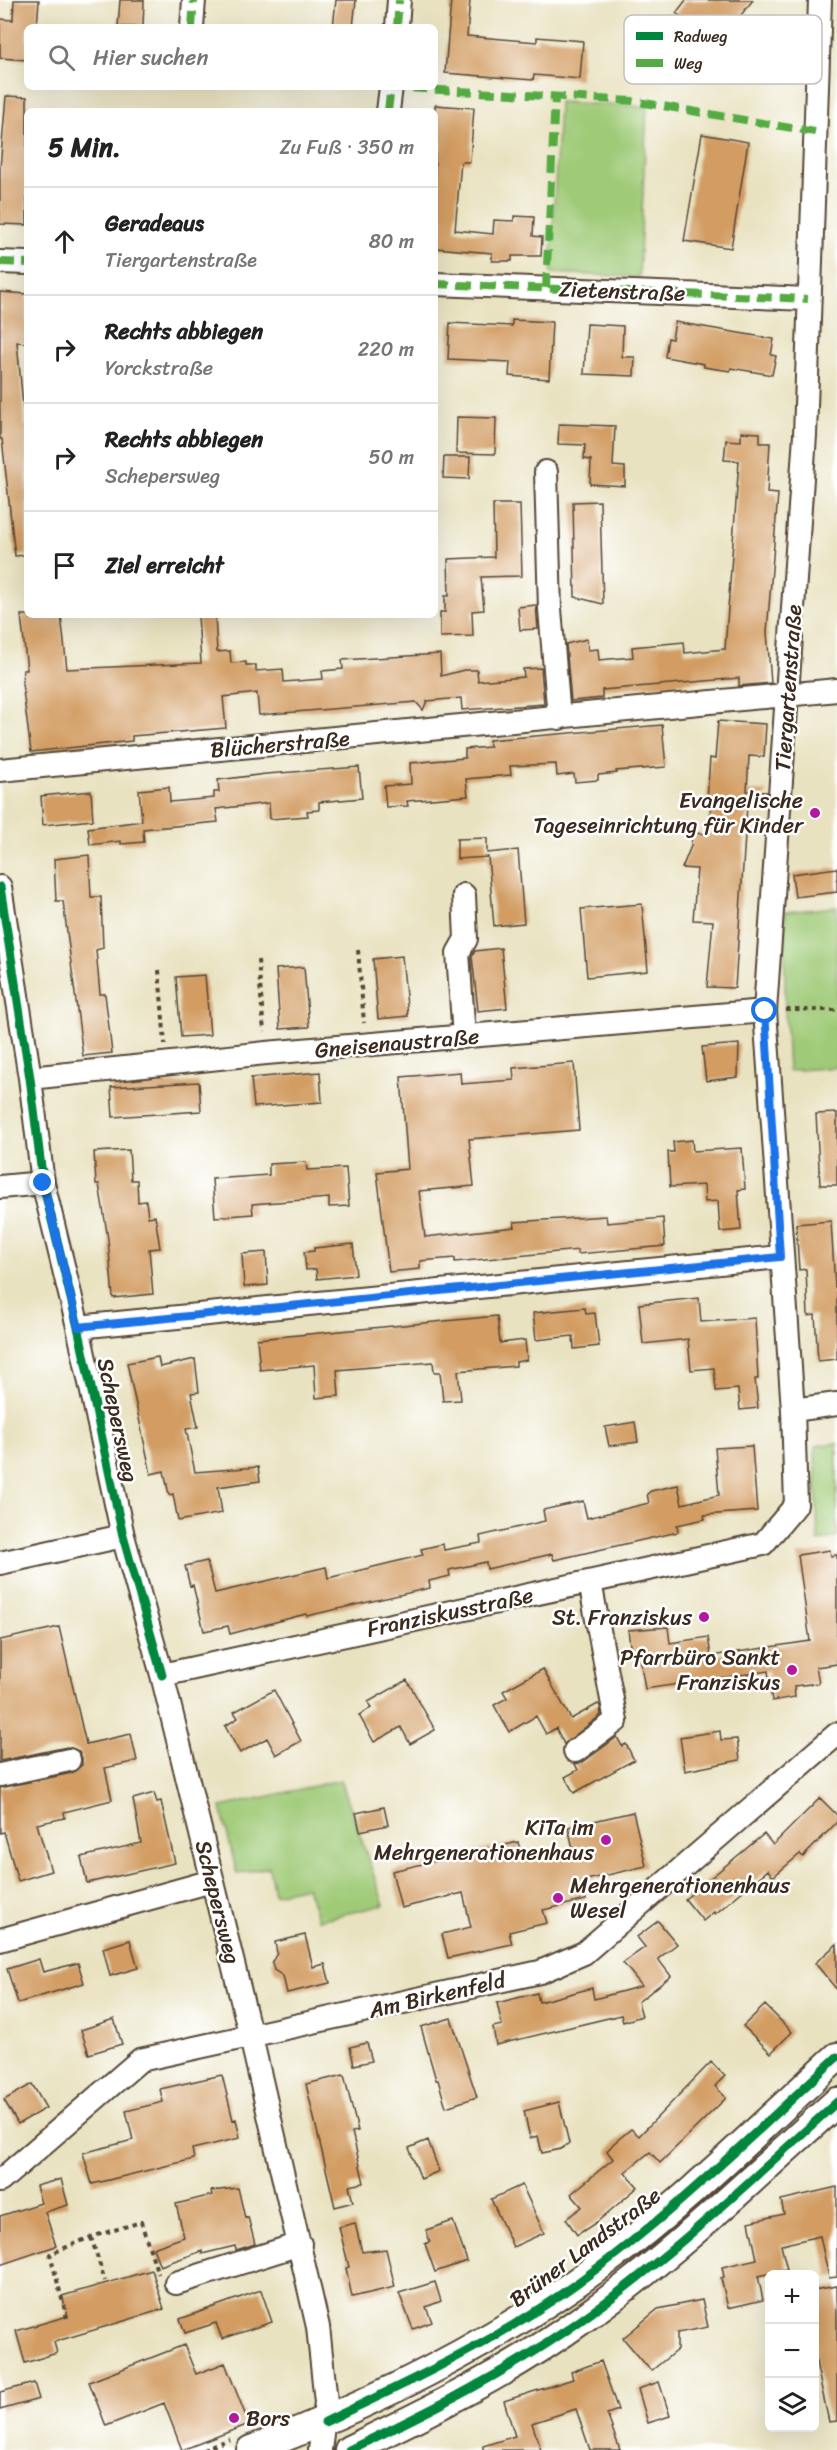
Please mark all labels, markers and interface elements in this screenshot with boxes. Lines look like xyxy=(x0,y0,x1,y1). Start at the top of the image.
legend xyxy=(624,15,822,84)
text: Radweg xyxy=(674,22,728,51)
search box xyxy=(24,24,438,90)
text: Hier suchen xyxy=(93,38,208,77)
icon: search xyxy=(45,41,78,74)
text: Weg xyxy=(674,49,703,78)
text: 5 Min. xyxy=(48,124,121,170)
text: Zu Fuß · 350 m xyxy=(280,130,414,165)
text: Geradeaus xyxy=(105,204,204,243)
text: 80 m xyxy=(369,224,414,259)
icon: ahead xyxy=(48,225,81,258)
text: Tiergartenstraße xyxy=(105,243,257,278)
street label: Zietenstraße xyxy=(558,269,686,313)
text: Rechts abbiegen xyxy=(105,312,263,351)
text: 220 m xyxy=(358,332,414,367)
icon: right xyxy=(48,333,81,366)
text: Yorckstraße xyxy=(105,351,213,386)
text: Rechts abbiegen xyxy=(105,420,263,459)
text: 50 m xyxy=(369,440,414,475)
icon: right xyxy=(48,441,81,474)
text: Schepersweg xyxy=(105,459,220,494)
text: Ziel erreicht xyxy=(105,546,224,585)
icon: arrive xyxy=(48,549,81,582)
street label: Tiergartenstraße xyxy=(763,603,813,773)
street label: Blücherstraße xyxy=(209,718,352,770)
place label: Evangelische Tageseinrichtung für Kinder xyxy=(533,781,805,845)
marker: Evangelische Tageseinrichtung für Kinder xyxy=(808,806,822,820)
route start xyxy=(751,997,777,1023)
street label: Gneisenaustraße xyxy=(313,1016,481,1070)
route end xyxy=(29,1169,55,1195)
street label: Schepersweg xyxy=(86,1354,150,1486)
street label: Franziskusstraße xyxy=(363,1575,537,1649)
place label: St. Franziskus xyxy=(552,1598,693,1637)
marker: St. Franziskus xyxy=(697,1610,711,1624)
place label: Pfarrbüro Sankt Franziskus xyxy=(620,1638,780,1702)
marker: Pfarrbüro Sankt Franziskus xyxy=(785,1663,799,1677)
place label: KiTa im Mehrgenerationenhaus xyxy=(374,1808,595,1872)
marker: KiTa im Mehrgenerationenhaus xyxy=(599,1833,613,1847)
street label: Schepersweg xyxy=(184,1836,252,1968)
place label: Mehrgenerationenhaus Wesel xyxy=(570,1866,791,1930)
marker: Mehrgenerationenhaus Wesel xyxy=(551,1891,565,1905)
street label: Am Birkenfeld xyxy=(364,1960,510,2030)
street label: Brüner Landstraße xyxy=(500,2177,670,2317)
map controls xyxy=(765,2270,819,2432)
button: + xyxy=(765,2270,819,2324)
button: − xyxy=(765,2324,819,2378)
button: layers xyxy=(765,2378,819,2432)
place label: Bors xyxy=(246,2399,291,2438)
marker: Bors xyxy=(227,2411,241,2425)

